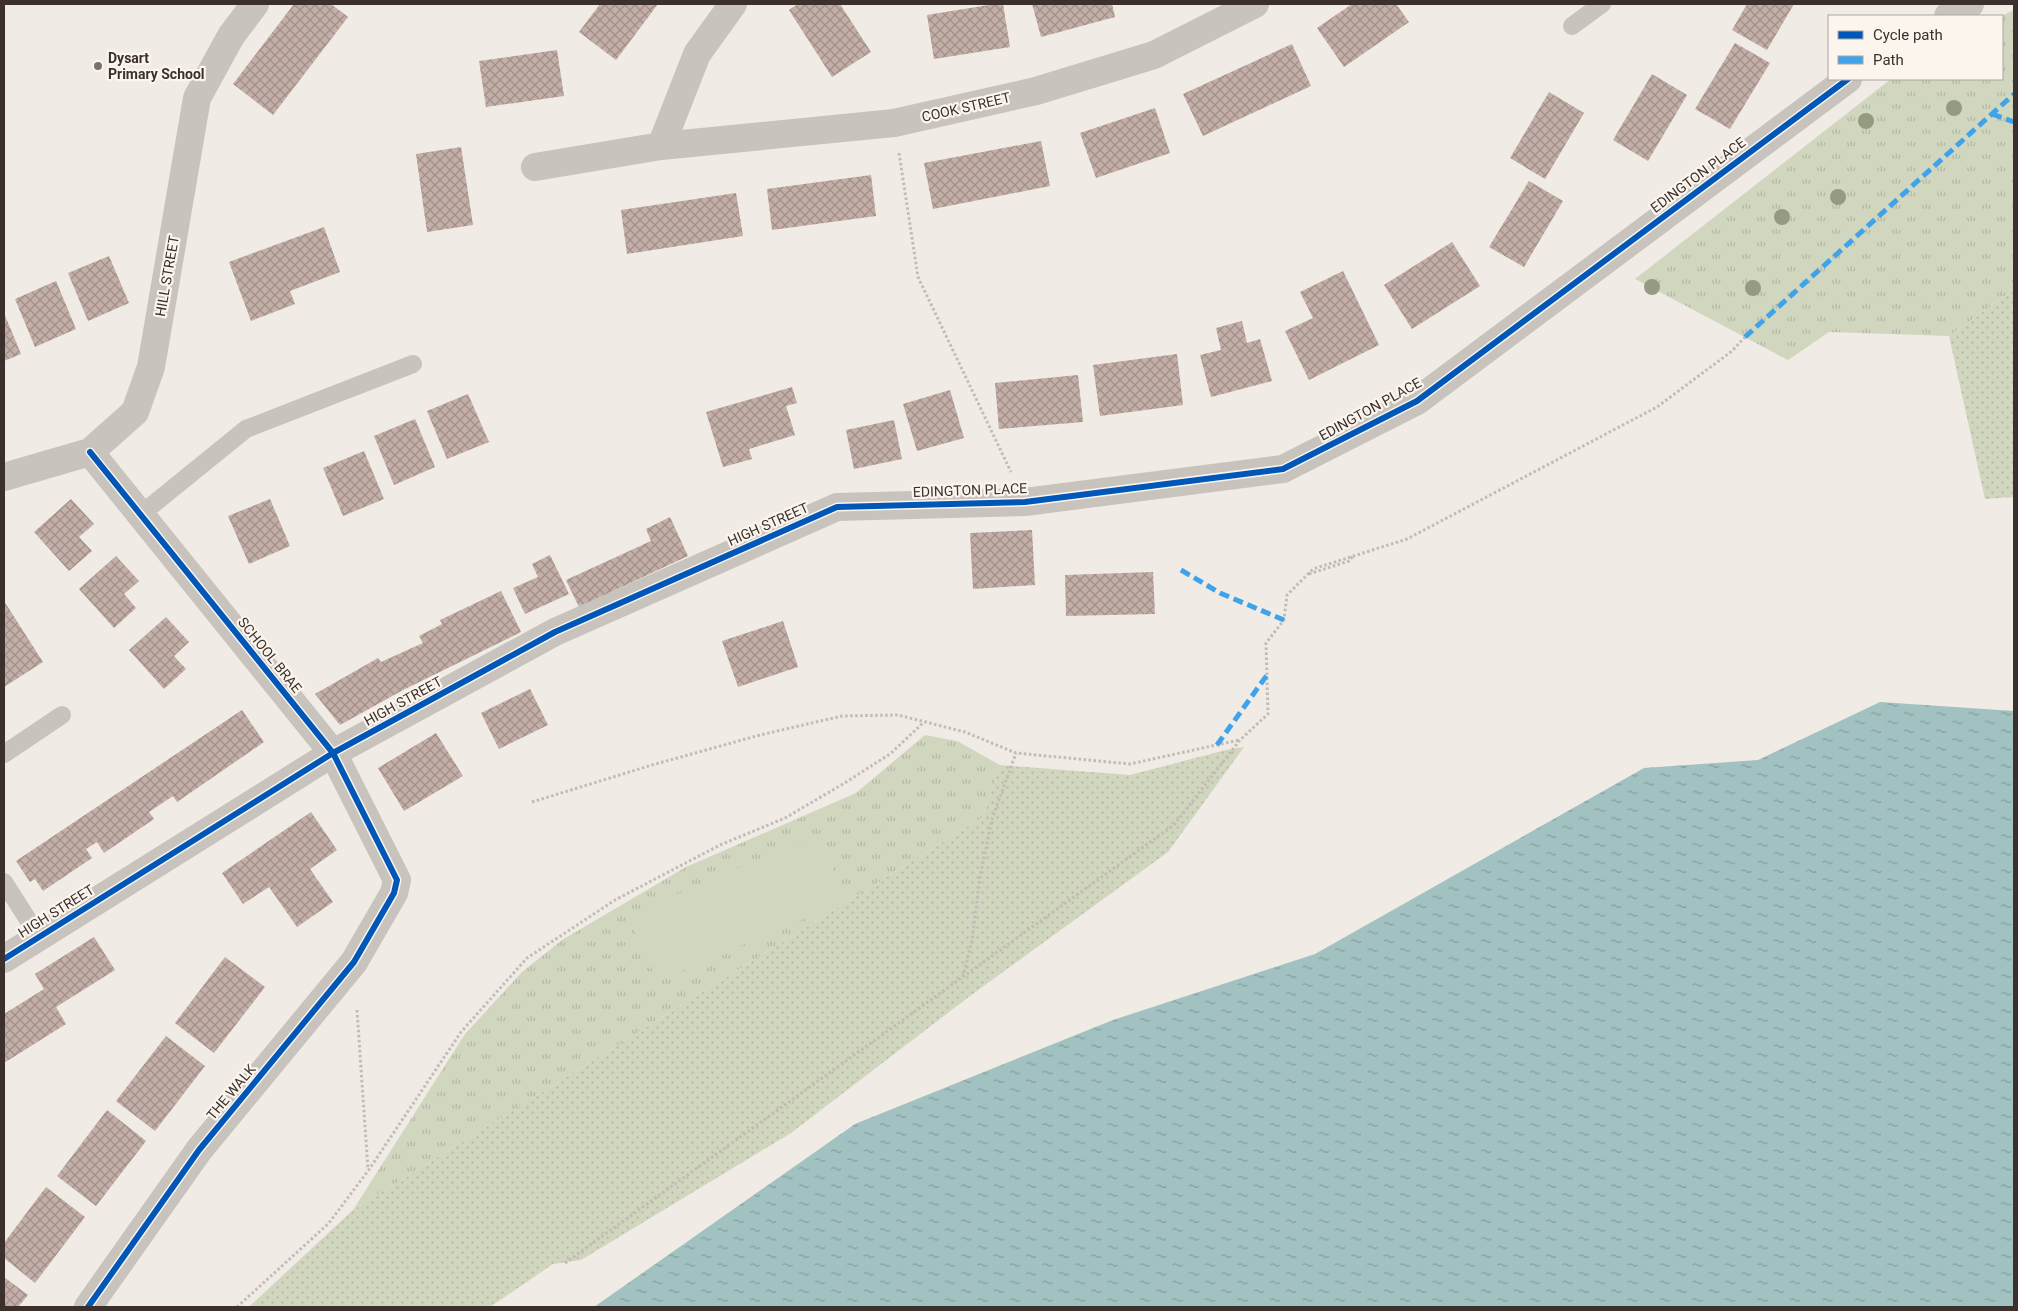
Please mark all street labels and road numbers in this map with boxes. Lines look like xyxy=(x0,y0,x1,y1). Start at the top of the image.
street label: COOK STREET xyxy=(920,89,1012,125)
street label: EDINGTON PLACE xyxy=(1648,134,1749,216)
street label: HILL STREET xyxy=(152,234,182,318)
street label: EDINGTON PLACE xyxy=(1316,374,1424,444)
street label: EDINGTON PLACE xyxy=(913,480,1027,500)
street label: HIGH STREET xyxy=(725,499,811,549)
street label: SCHOOL BRAE xyxy=(235,614,305,696)
street label: HIGH STREET xyxy=(361,673,445,729)
street label: HIGH STREET xyxy=(15,881,97,941)
street label: THE WALK xyxy=(203,1061,259,1123)

